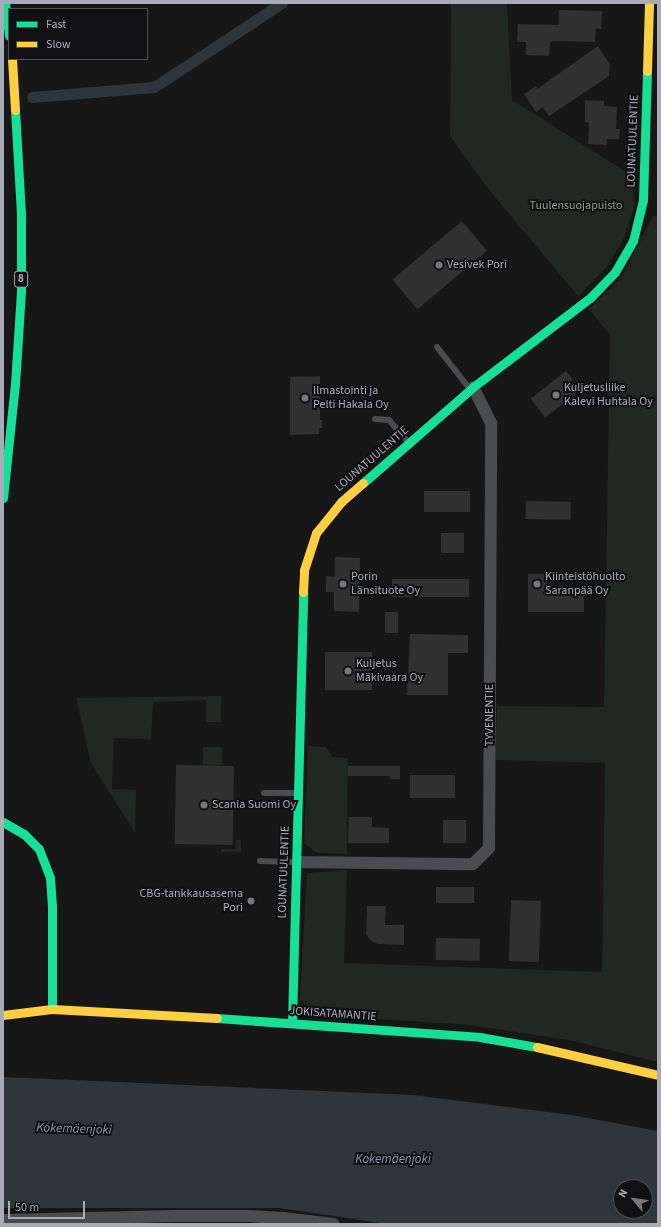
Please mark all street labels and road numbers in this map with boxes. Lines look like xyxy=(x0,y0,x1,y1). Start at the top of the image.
street label: LOUNATUULENTIE xyxy=(624,94,642,188)
road number: 8 xyxy=(14,270,28,288)
street label: LOUNATUULENTIE xyxy=(332,423,412,495)
street label: TYVENENTIE xyxy=(483,684,497,746)
street label: LOUNATUULENTIE xyxy=(275,825,293,919)
street label: JOKISATAMANTIE xyxy=(289,1004,377,1024)

